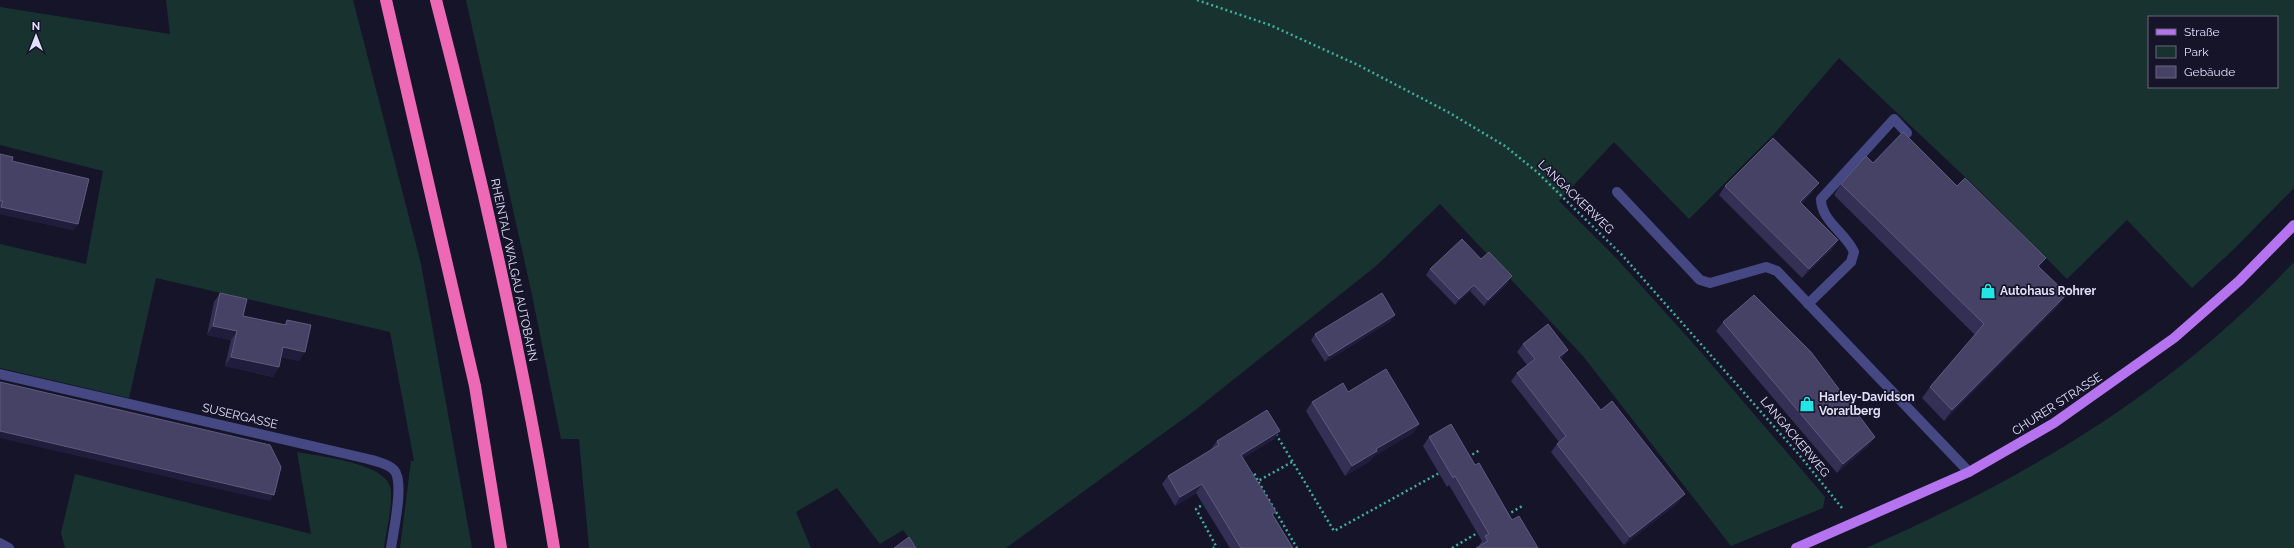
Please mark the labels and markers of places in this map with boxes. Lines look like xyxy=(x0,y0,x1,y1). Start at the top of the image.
shop icon: Autohaus Rohrer xyxy=(1979,282,1997,300)
place label: Autohaus Rohrer xyxy=(2000,284,2097,298)
place label: Harley-Davidson Vorarlberg xyxy=(1819,390,1915,418)
shop icon: Harley-Davidson Vorarlberg xyxy=(1798,395,1816,413)

